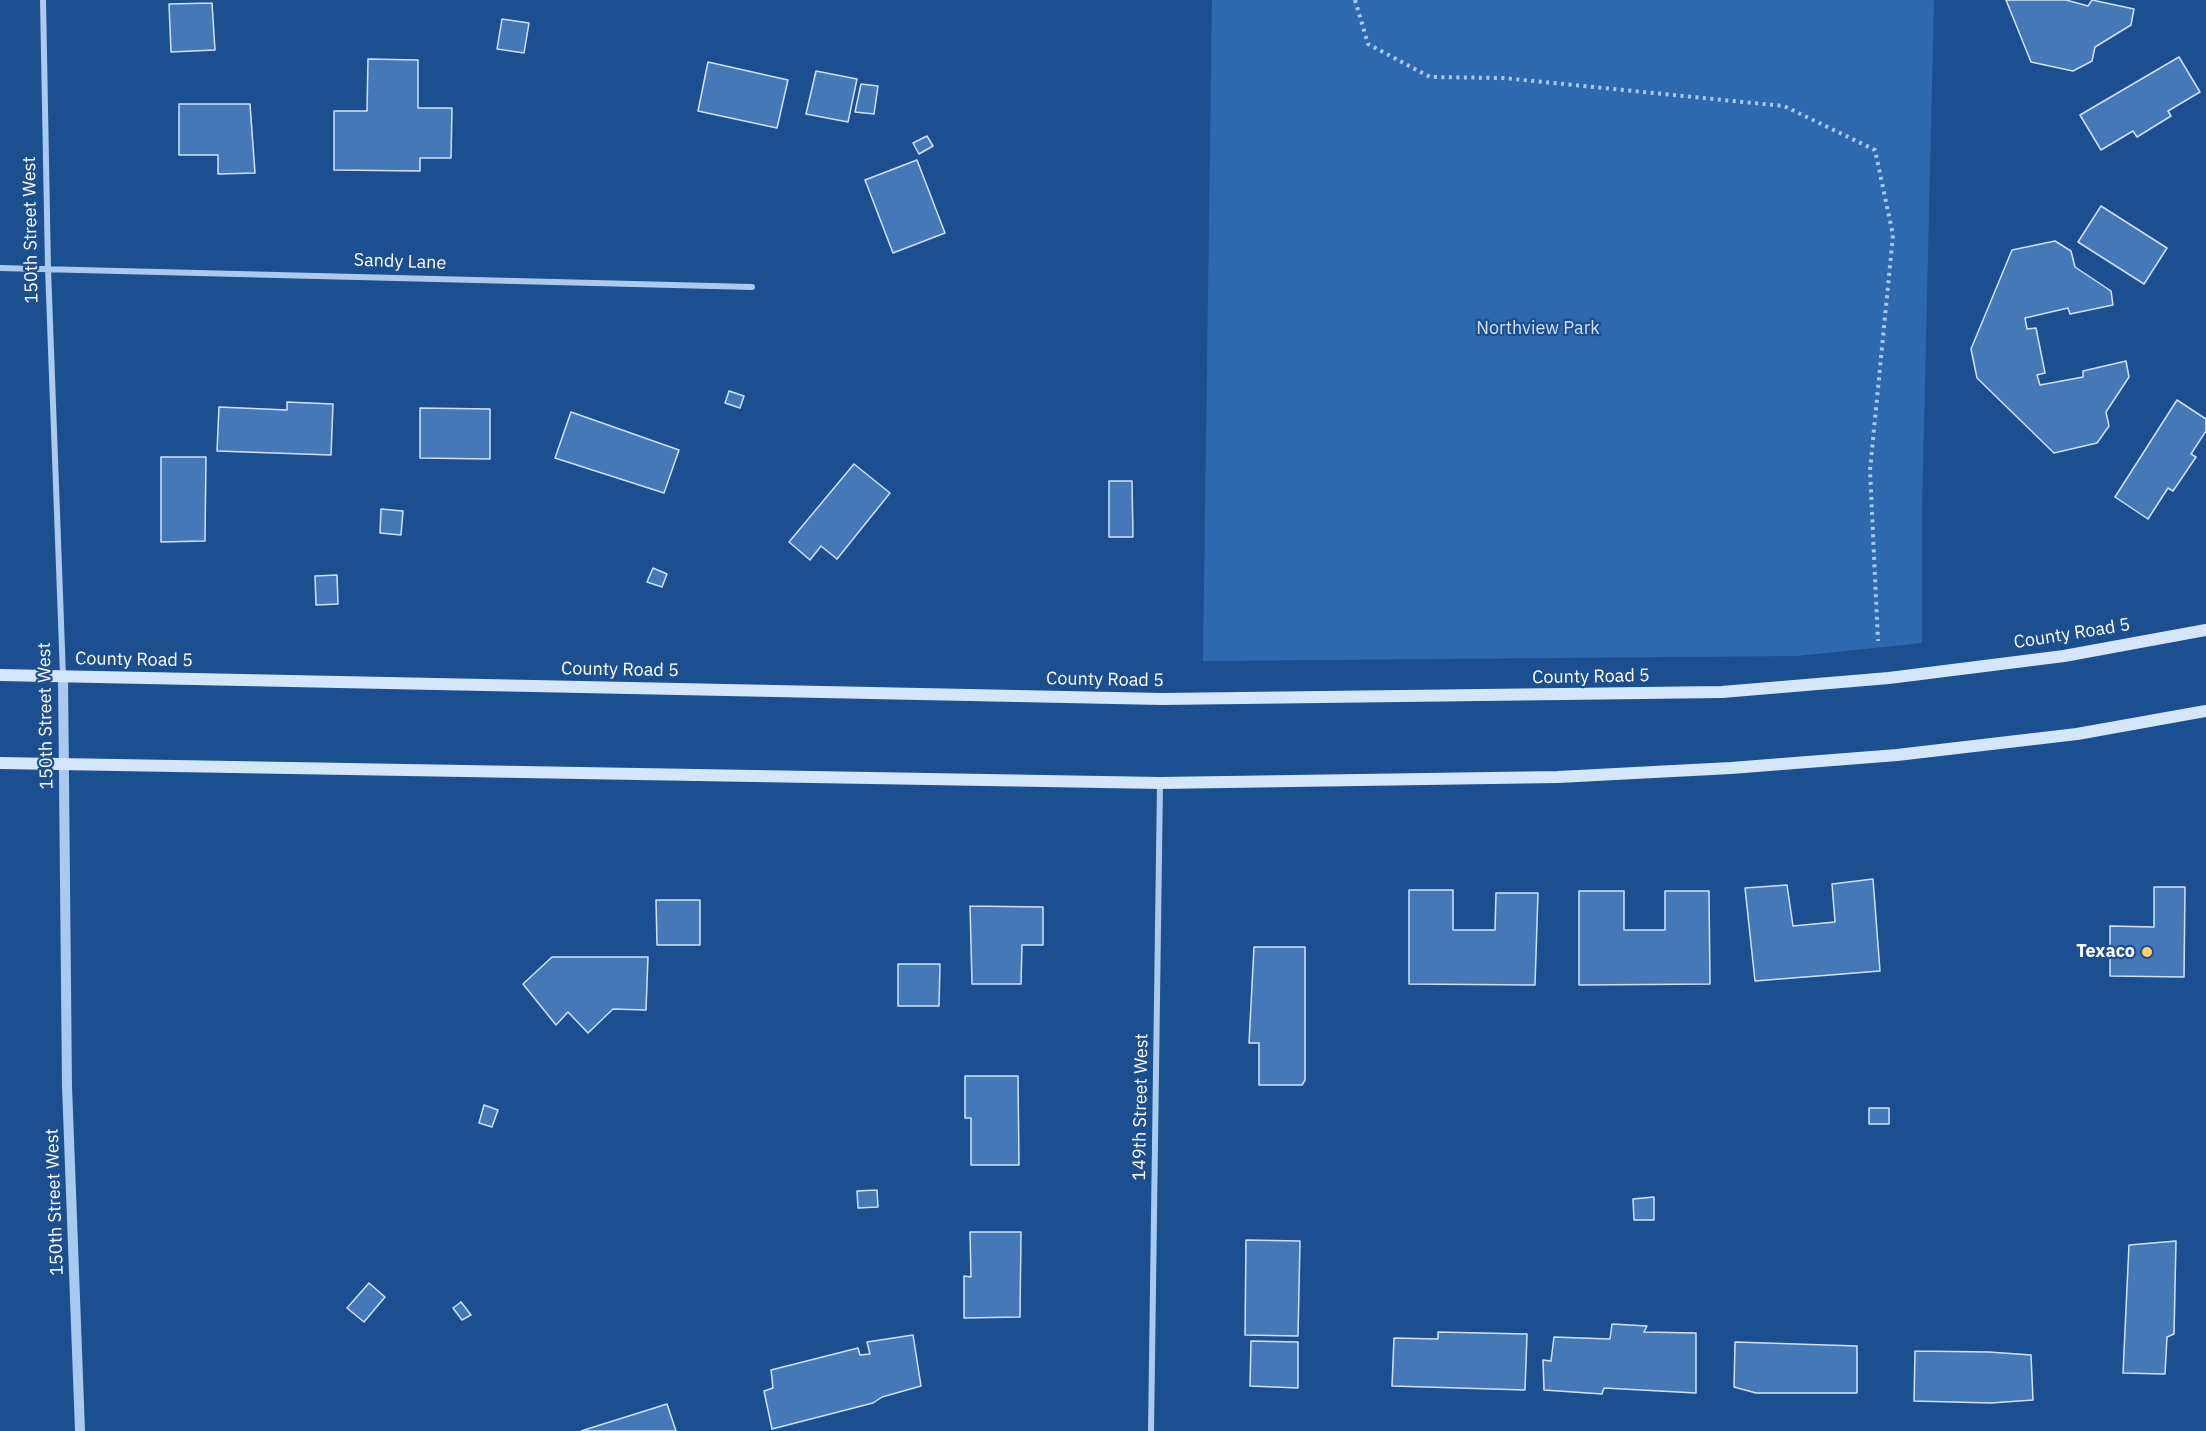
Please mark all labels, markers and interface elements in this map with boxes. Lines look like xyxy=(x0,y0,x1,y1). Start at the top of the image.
street label: 150th Street West xyxy=(19,156,43,304)
street label: Sandy Lane xyxy=(353,250,447,274)
park label: Northview Park xyxy=(1476,318,1600,340)
street label: County Road 5 xyxy=(2012,614,2132,654)
street label: 150th Street West xyxy=(34,642,58,790)
street label: County Road 5 xyxy=(75,648,193,672)
street label: County Road 5 xyxy=(561,658,679,682)
street label: County Road 5 xyxy=(1532,665,1650,689)
street label: County Road 5 xyxy=(1046,668,1164,692)
place label: Texaco xyxy=(2076,941,2135,963)
marker: Texaco xyxy=(2140,945,2154,959)
street label: 149th Street West xyxy=(1129,1033,1153,1181)
street label: 150th Street West xyxy=(42,1128,68,1276)

